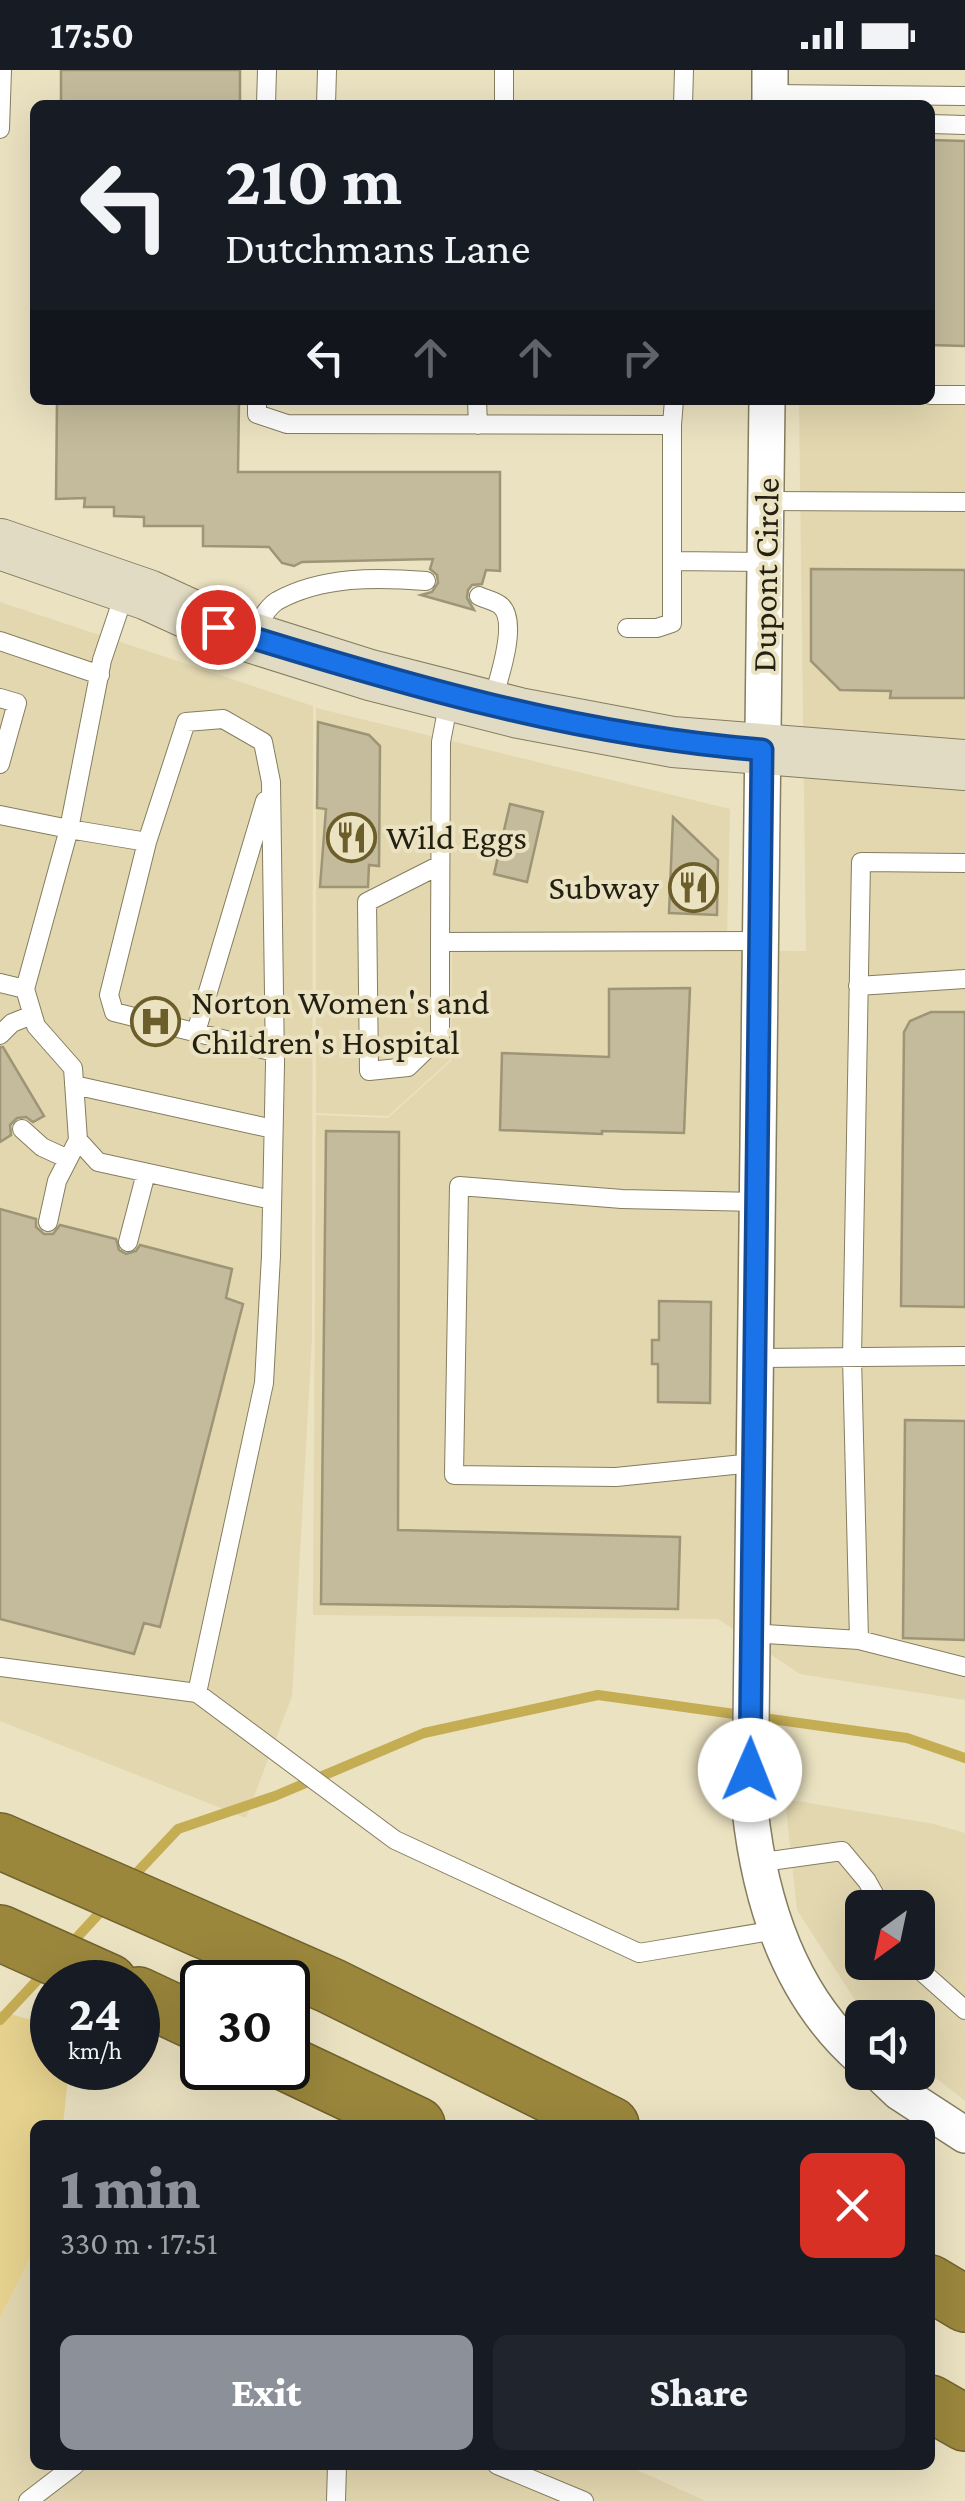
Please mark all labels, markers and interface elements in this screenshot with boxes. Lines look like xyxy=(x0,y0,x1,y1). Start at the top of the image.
text: 17:50 xyxy=(50,14,134,56)
icon: left xyxy=(60,140,190,270)
text: 210 m xyxy=(225,141,402,219)
text: Dutchmans Lane xyxy=(225,223,531,273)
icon: left xyxy=(298,330,353,385)
icon: ahead xyxy=(403,330,458,385)
icon: ahead xyxy=(508,330,563,385)
icon: right xyxy=(613,330,668,385)
street label: Dupont Circle xyxy=(744,477,787,673)
pin xyxy=(176,585,261,670)
icon: arrive xyxy=(191,600,246,655)
restaurant icon: Wild Eggs xyxy=(325,811,377,863)
place label: Wild Eggs xyxy=(386,818,527,857)
restaurant icon: Subway xyxy=(668,861,720,913)
place label: Subway xyxy=(548,868,660,907)
place label: Norton Women's and Children's Hospital xyxy=(191,983,490,1062)
hospital icon: Norton Women's and Children's Hospital xyxy=(130,996,182,1048)
position arrow xyxy=(698,1718,802,1822)
north arrow xyxy=(845,1890,935,1980)
map controls xyxy=(845,1890,935,2090)
speed limit sign: 30 xyxy=(180,1960,310,2090)
text: 24 xyxy=(69,1985,121,2041)
button: sound xyxy=(845,2000,935,2090)
text: km/h xyxy=(68,2037,122,2064)
button: close xyxy=(800,2153,905,2258)
text: 1 min xyxy=(60,2154,200,2221)
text: 330 m · 17:51 xyxy=(60,2225,218,2261)
button: Exit xyxy=(60,2335,473,2450)
button: Share xyxy=(493,2335,905,2450)

